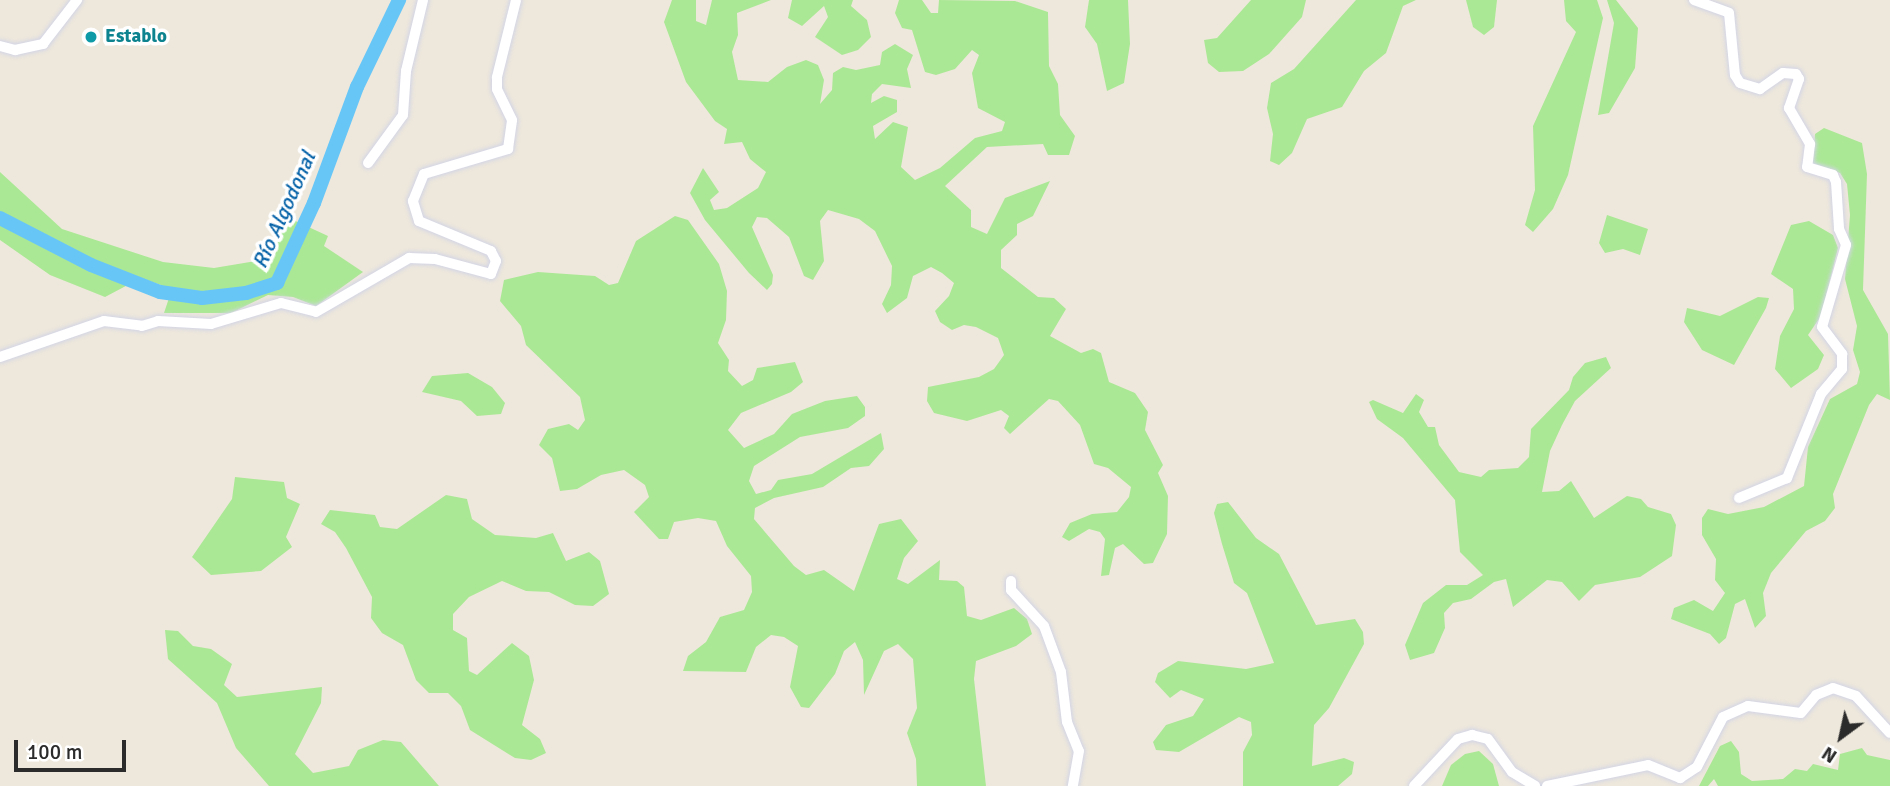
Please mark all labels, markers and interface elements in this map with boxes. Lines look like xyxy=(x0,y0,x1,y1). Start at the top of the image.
place label: Establo xyxy=(105,26,167,48)
marker: Establo xyxy=(83,29,99,45)
water label: Río Algodonal xyxy=(247,148,321,272)
north arrow xyxy=(1806,702,1876,772)
scale bar xyxy=(18,726,130,770)
text: 100 m xyxy=(27,739,82,765)
text: N xyxy=(1817,741,1842,768)

